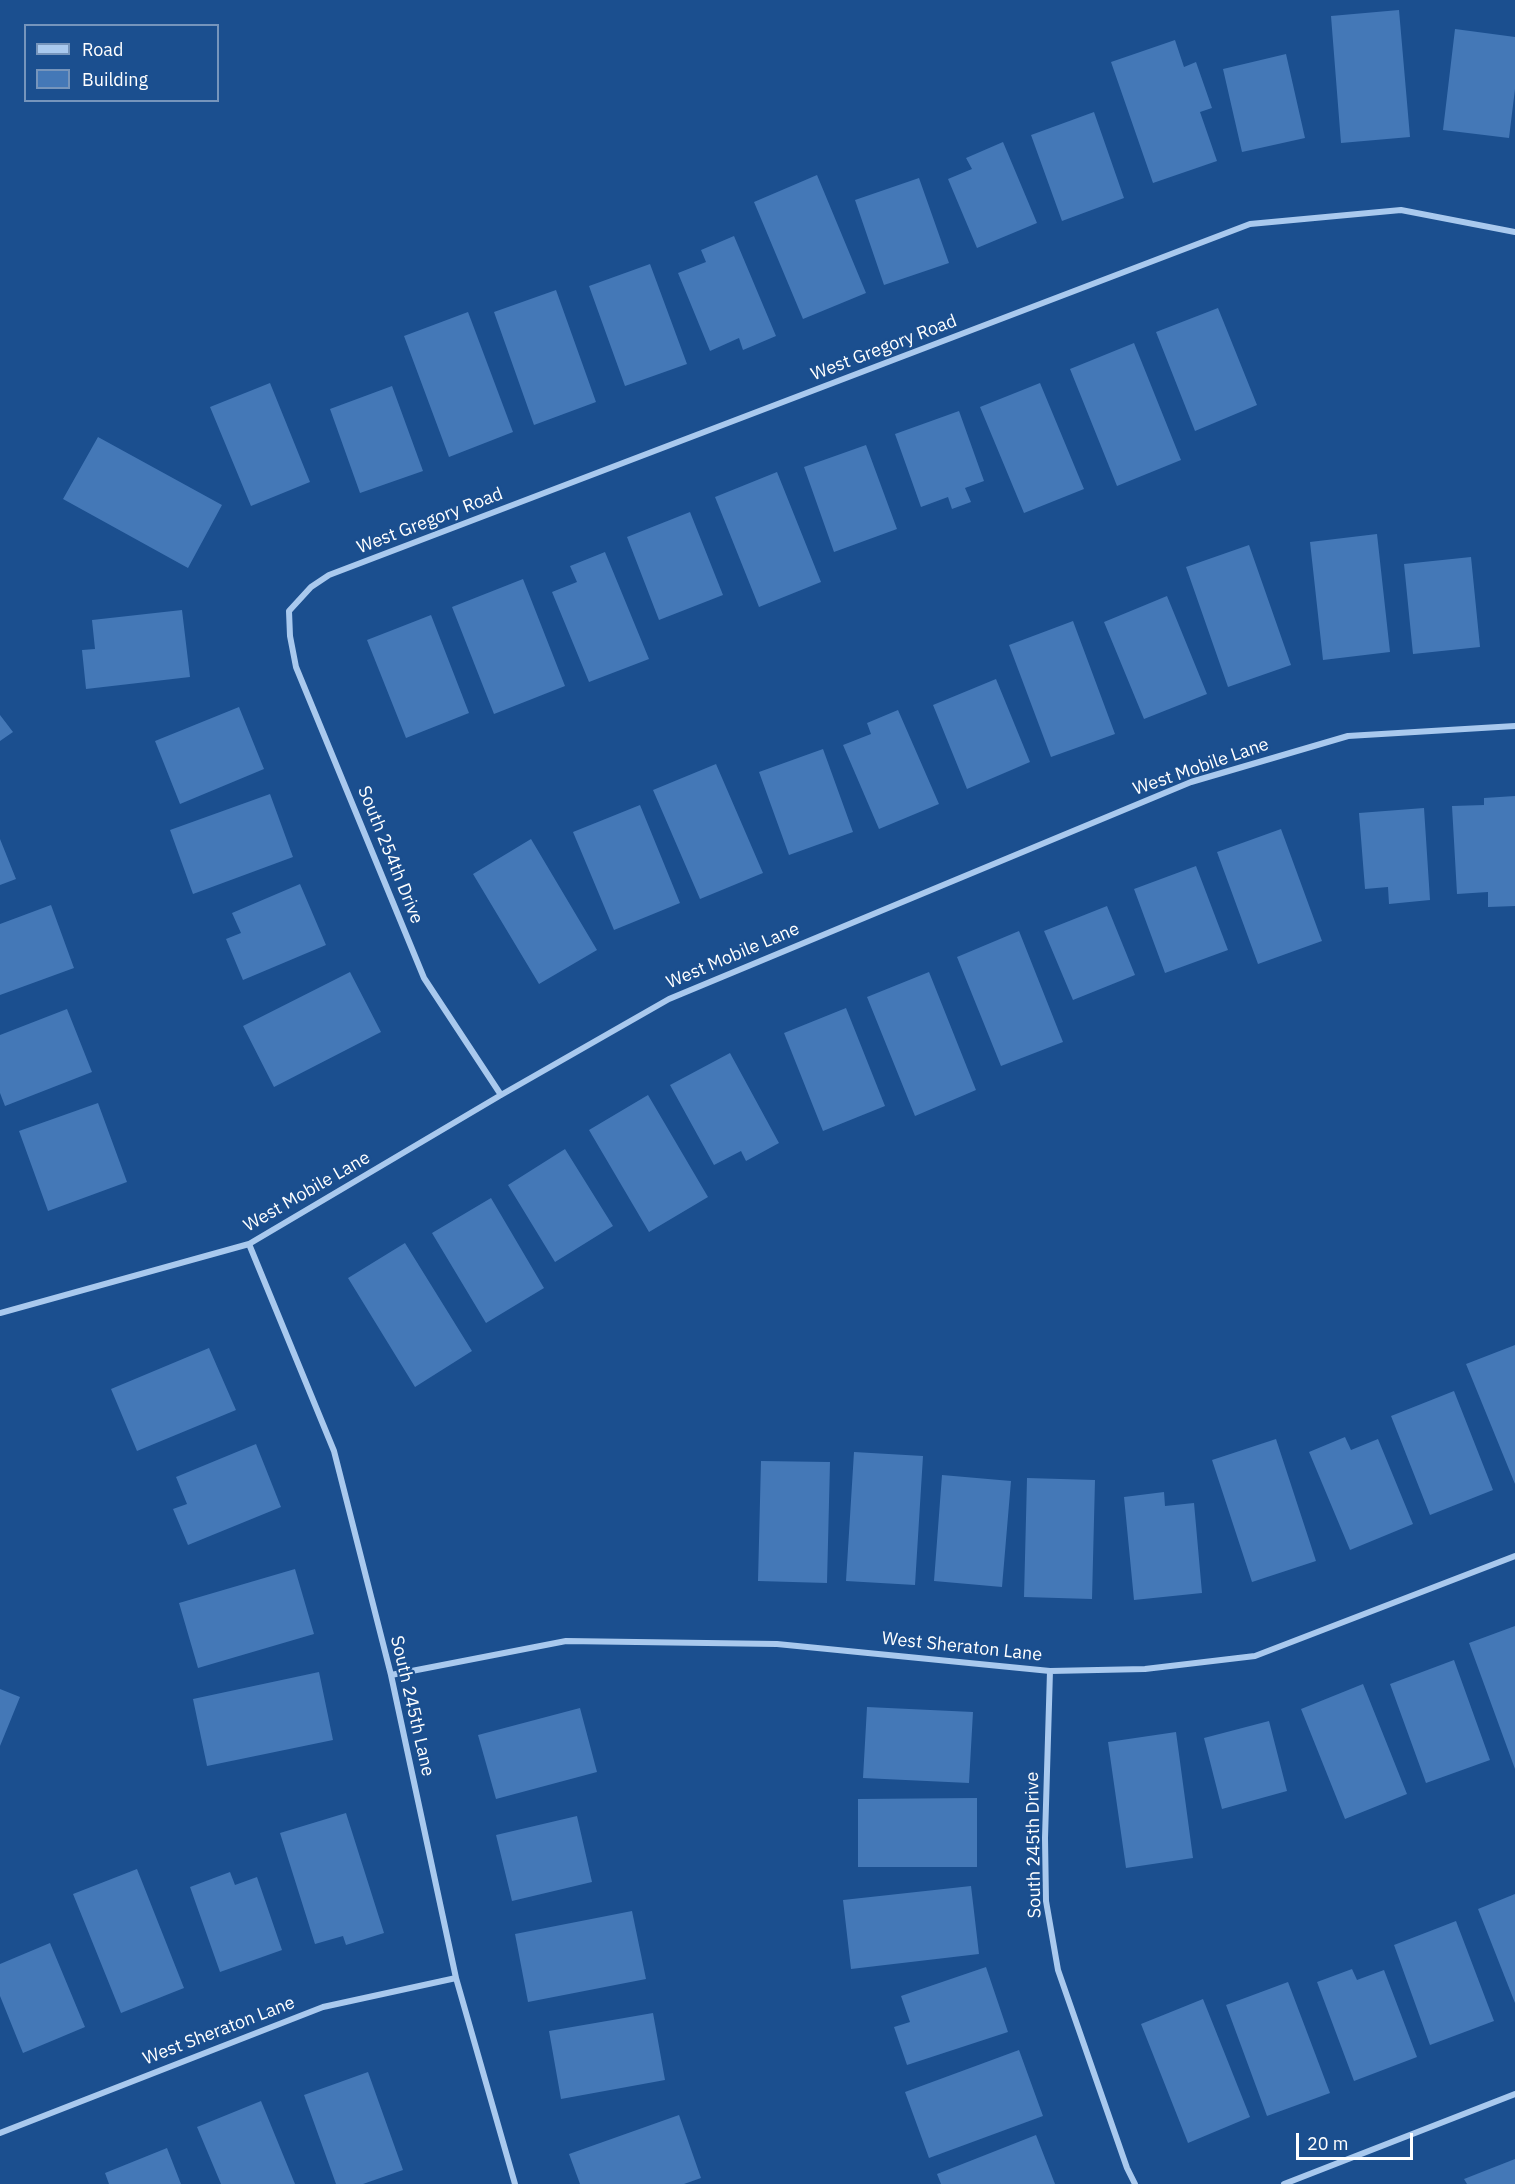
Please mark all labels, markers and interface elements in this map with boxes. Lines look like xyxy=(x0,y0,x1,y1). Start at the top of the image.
legend xyxy=(24,24,219,102)
text: Road xyxy=(82,38,123,61)
text: Building xyxy=(82,68,148,91)
street label: West Gregory Road xyxy=(808,310,960,386)
street label: West Gregory Road xyxy=(354,483,506,559)
street label: West Mobile Lane xyxy=(1130,734,1272,800)
street label: South 254th Drive xyxy=(353,783,427,927)
street label: West Mobile Lane xyxy=(663,918,803,994)
street label: West Mobile Lane xyxy=(240,1147,374,1237)
street label: West Sheraton Lane xyxy=(881,1628,1043,1666)
street label: South 245th Lane xyxy=(385,1634,439,1778)
street label: South 245th Drive xyxy=(1022,1772,1046,1918)
street label: West Sheraton Lane xyxy=(140,1992,298,2070)
scale bar xyxy=(1299,2121,1416,2159)
text: 20 m xyxy=(1307,2132,1349,2155)

